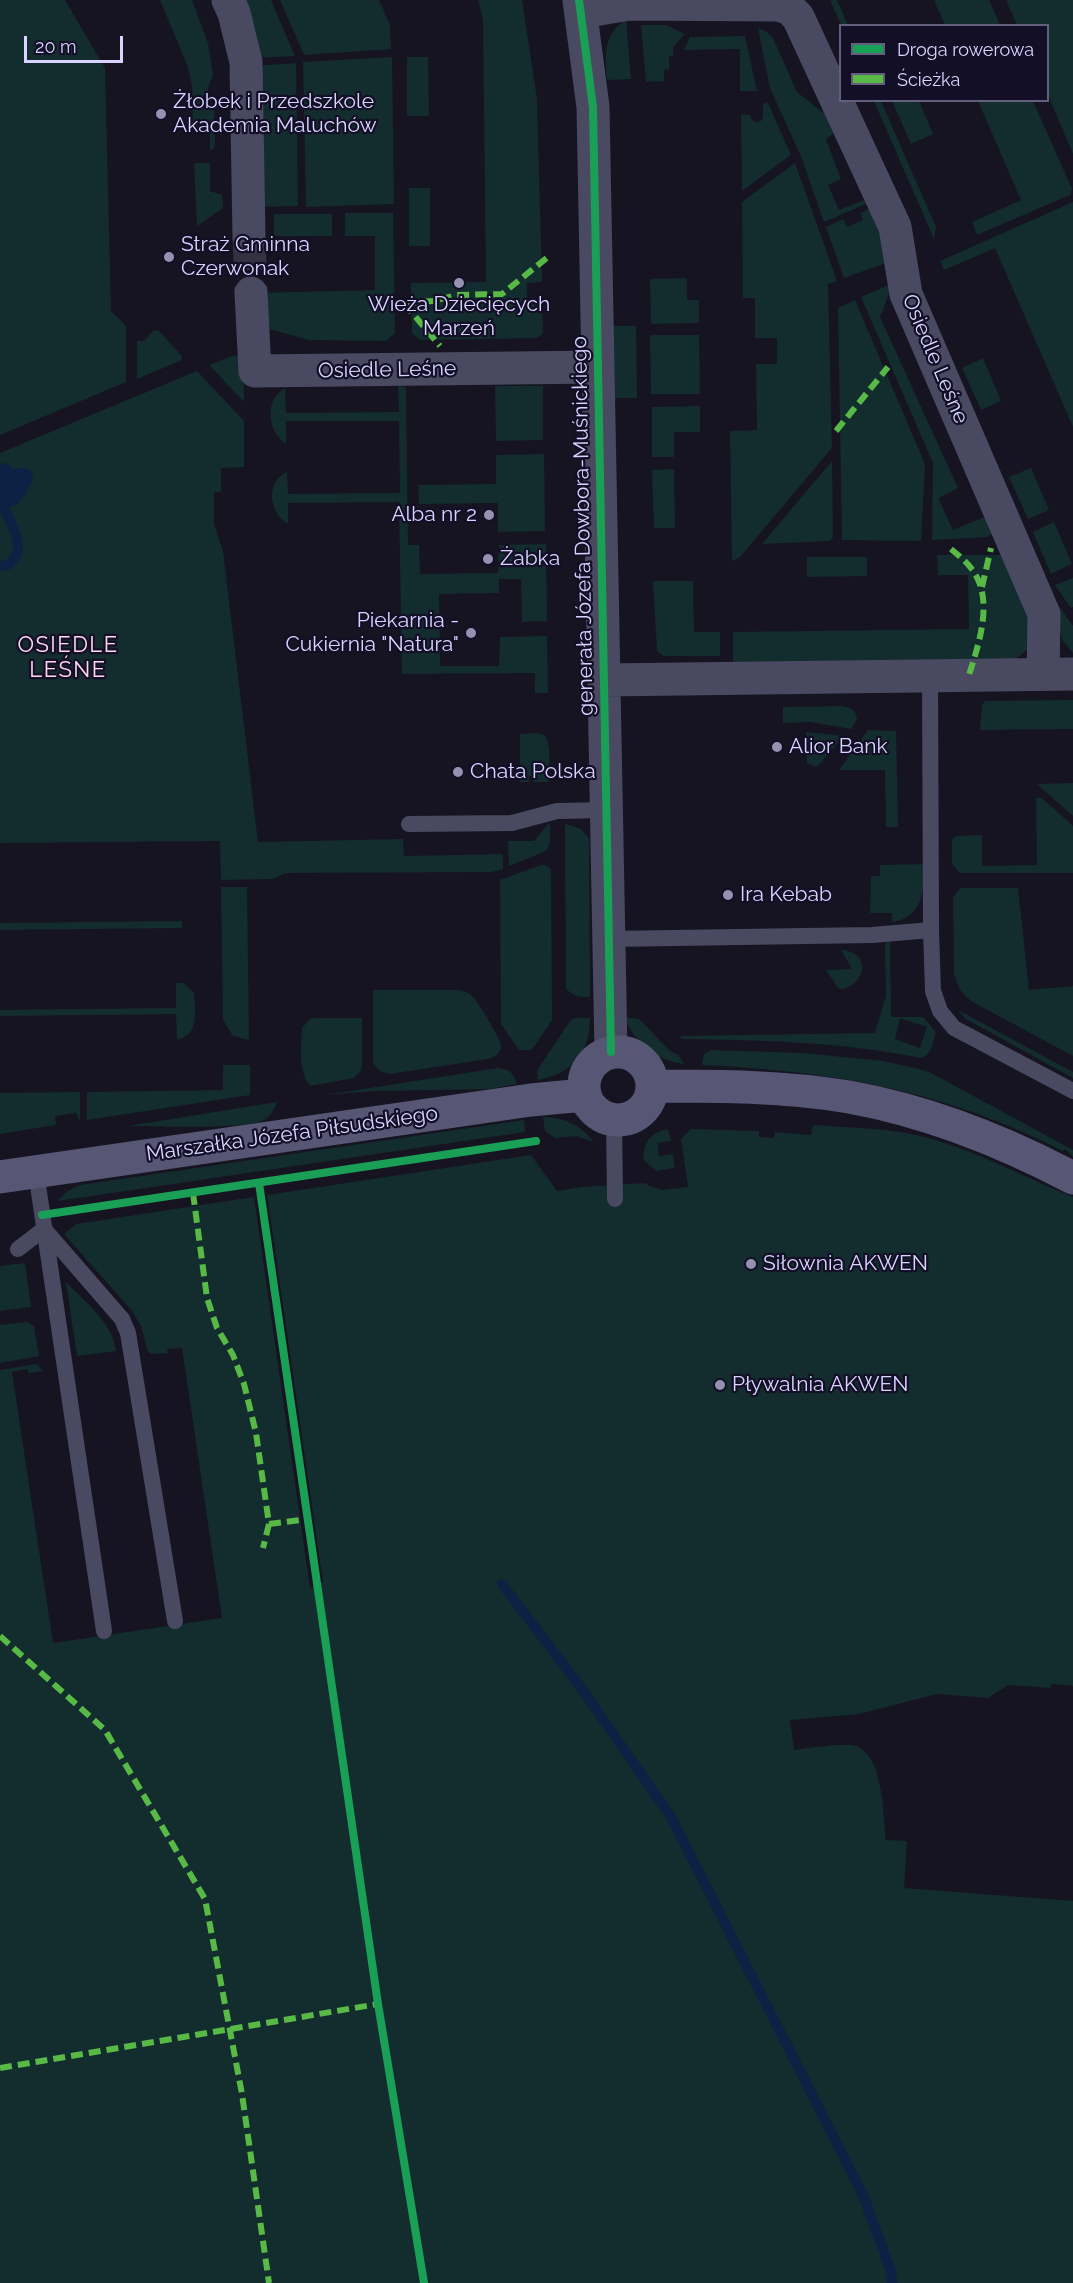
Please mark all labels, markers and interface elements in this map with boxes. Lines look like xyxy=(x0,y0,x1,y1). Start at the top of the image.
scale bar xyxy=(27,24,126,62)
legend xyxy=(839,24,1049,102)
text: 20 m xyxy=(35,36,77,57)
text: Droga rowerowa xyxy=(897,39,1034,60)
text: Ścieżka xyxy=(897,69,960,90)
place label: Żłobek i Przedszkole Akademia Maluchów xyxy=(173,89,377,139)
marker: Żłobek i Przedszkole Akademia Maluchów xyxy=(154,107,168,121)
place label: Straż Gminna Czerwonak xyxy=(181,232,310,282)
marker: Straż Gminna Czerwonak xyxy=(162,250,176,264)
marker: Wieża Dziecięcych Marzeń xyxy=(452,276,466,290)
street label: Osiedle Leśne xyxy=(896,290,974,428)
place label: Wieża Dziecięcych Marzeń xyxy=(368,292,550,342)
street label: generała Józefa Dowbora-Muśnickiego xyxy=(567,336,599,716)
street label: Osiedle Leśne xyxy=(318,356,456,384)
place label: Alba nr 2 xyxy=(391,502,477,528)
marker: Alba nr 2 xyxy=(482,508,496,522)
place label: Żabka xyxy=(500,546,560,572)
marker: Żabka xyxy=(481,552,495,566)
place label: Piekarnia - Cukiernia "Natura" xyxy=(285,608,459,658)
marker: Piekarnia - Cukiernia "Natura" xyxy=(464,626,478,640)
district label: OSIEDLE LEŚNE xyxy=(17,632,119,684)
place label: Alior Bank xyxy=(789,734,888,760)
marker: Alior Bank xyxy=(770,740,784,754)
place label: Chata Polska xyxy=(470,759,596,785)
marker: Chata Polska xyxy=(451,765,465,779)
place label: Ira Kebab xyxy=(740,882,832,908)
marker: Ira Kebab xyxy=(721,888,735,902)
street label: Marszałka Józefa Piłsudskiego xyxy=(145,1101,439,1167)
place label: Siłownia AKWEN xyxy=(763,1251,928,1277)
marker: Siłownia AKWEN xyxy=(744,1257,758,1271)
place label: Pływalnia AKWEN xyxy=(732,1372,908,1398)
marker: Pływalnia AKWEN xyxy=(713,1378,727,1392)

